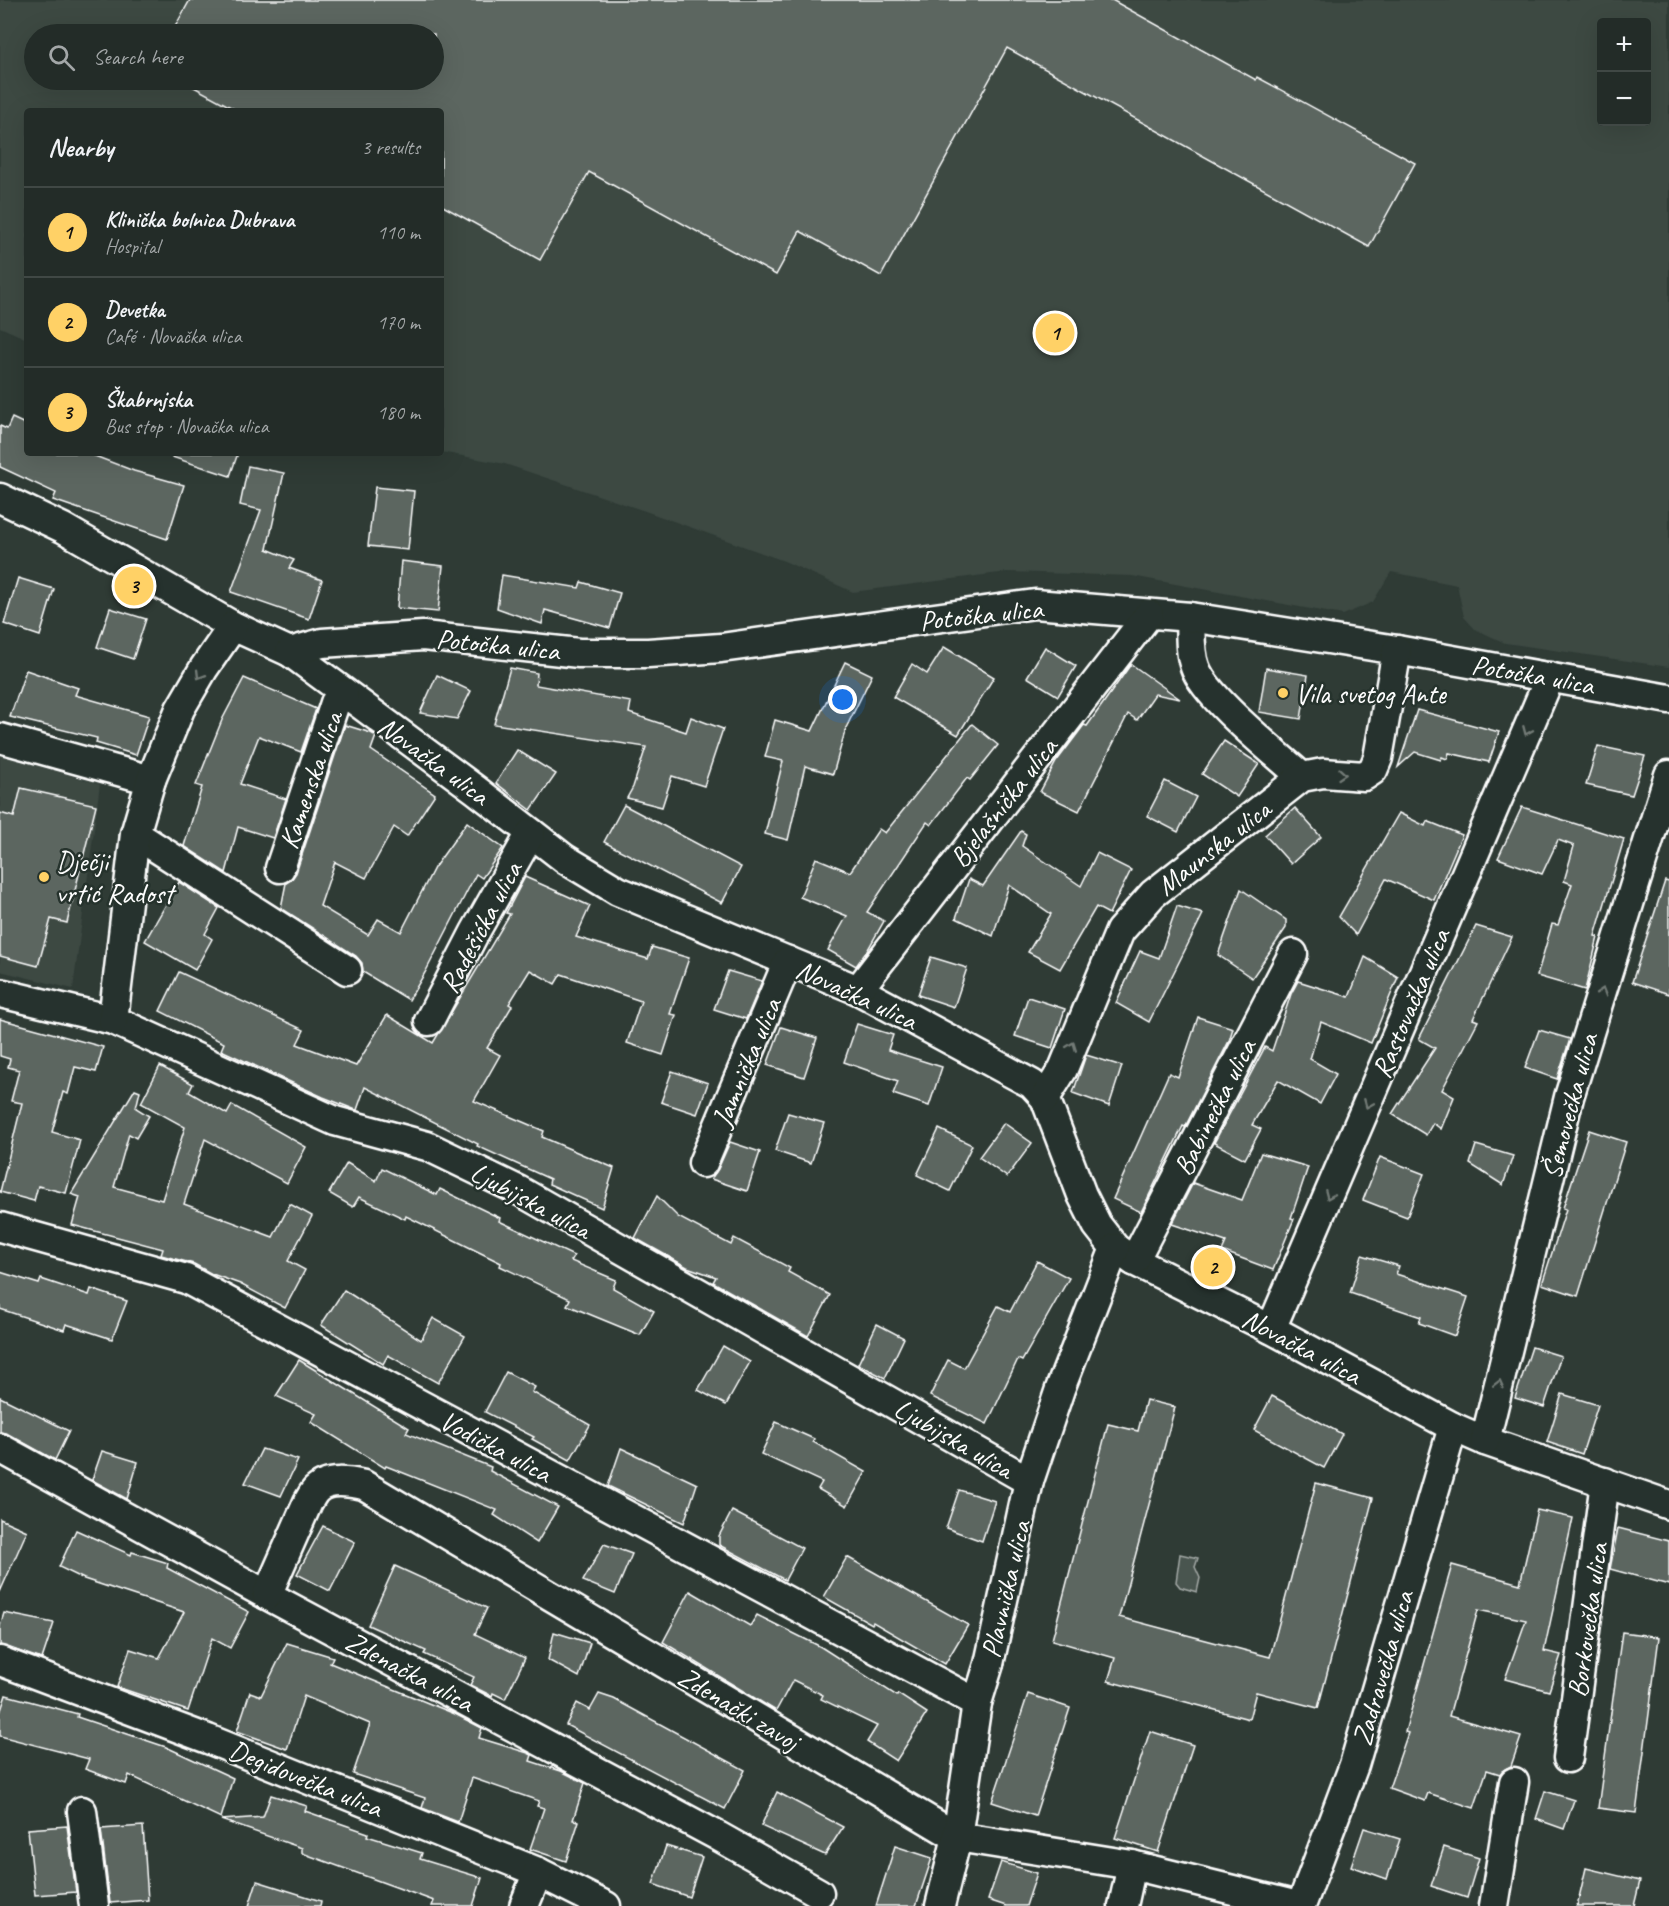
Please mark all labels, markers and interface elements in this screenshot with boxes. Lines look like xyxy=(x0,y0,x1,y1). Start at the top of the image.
map controls xyxy=(1597,18,1651,126)
button: + xyxy=(1597,18,1651,72)
search box xyxy=(24,24,444,90)
icon: search xyxy=(45,41,78,74)
text: Search here xyxy=(93,43,183,71)
button: − xyxy=(1597,72,1651,126)
text: Nearby xyxy=(48,131,113,164)
text: 3 results xyxy=(361,135,420,160)
text: Klinička bolnica Dubrava xyxy=(105,206,294,234)
text: 1 xyxy=(63,220,72,245)
text: 110 m xyxy=(377,220,420,245)
text: Hospital xyxy=(105,234,160,259)
text: Devetka xyxy=(105,296,165,324)
text: 2 xyxy=(63,310,72,335)
text: 170 m xyxy=(377,310,420,335)
pin: 1 xyxy=(1036,310,1074,356)
text: Café · Novačka ulica xyxy=(105,324,241,349)
text: Škabrnjska xyxy=(105,386,192,414)
text: 3 xyxy=(63,400,72,425)
text: 180 m xyxy=(377,400,420,425)
text: Bus stop · Novačka ulica xyxy=(105,414,268,439)
pin: 3 xyxy=(114,564,154,608)
street label: Potočka ulica xyxy=(918,590,1046,638)
street label: Potočka ulica xyxy=(435,621,563,669)
street label: Potočka ulica xyxy=(1469,647,1598,703)
one-way arrow xyxy=(196,669,207,679)
place label: Vila svetog Ante xyxy=(1295,676,1447,711)
your location xyxy=(828,685,857,714)
marker: Vila svetog Ante xyxy=(1276,686,1290,700)
street label: Kamenska ulica xyxy=(271,705,351,853)
street label: Novačka ulica xyxy=(371,708,498,814)
one-way arrow xyxy=(1522,725,1534,736)
street label: Bjelašnička ulica xyxy=(942,729,1066,874)
one-way arrow xyxy=(1338,767,1347,780)
street label: Maunska ulica xyxy=(1149,790,1279,903)
place label: Dječji vrtić Radost xyxy=(56,844,177,911)
street label: Radešićka ulica xyxy=(431,854,531,999)
marker: Dječji vrtić Radost xyxy=(37,870,51,884)
street label: Rastovačka ulica xyxy=(1363,922,1458,1083)
street label: Novačka ulica xyxy=(791,951,924,1038)
one-way arrow xyxy=(1594,987,1607,998)
street label: Jamnička ulica xyxy=(703,991,790,1134)
street label: Šemovečka ulica xyxy=(1533,1028,1606,1183)
street label: Babinečka ulica xyxy=(1165,1032,1264,1181)
one-way arrow xyxy=(1065,1042,1077,1053)
one-way arrow xyxy=(1363,1097,1375,1108)
street label: Ljubijska ulica xyxy=(465,1154,599,1248)
one-way arrow xyxy=(1324,1189,1336,1200)
pin: 2 xyxy=(1194,1244,1232,1290)
street label: Novačka ulica xyxy=(1236,1301,1369,1393)
one-way arrow xyxy=(1491,1379,1504,1389)
street label: Ljubijska ulica xyxy=(888,1390,1021,1488)
street label: Vodička ulica xyxy=(434,1403,559,1491)
street label: Plavnička ulica xyxy=(973,1515,1039,1661)
street label: Borkovečka ulica xyxy=(1559,1539,1616,1699)
street label: Zadravečka ulica xyxy=(1344,1585,1422,1749)
street label: Zdenačka ulica xyxy=(340,1623,481,1721)
street label: Zdenački zavoj xyxy=(672,1659,808,1760)
street label: Degidovečka ulica xyxy=(224,1732,389,1826)

